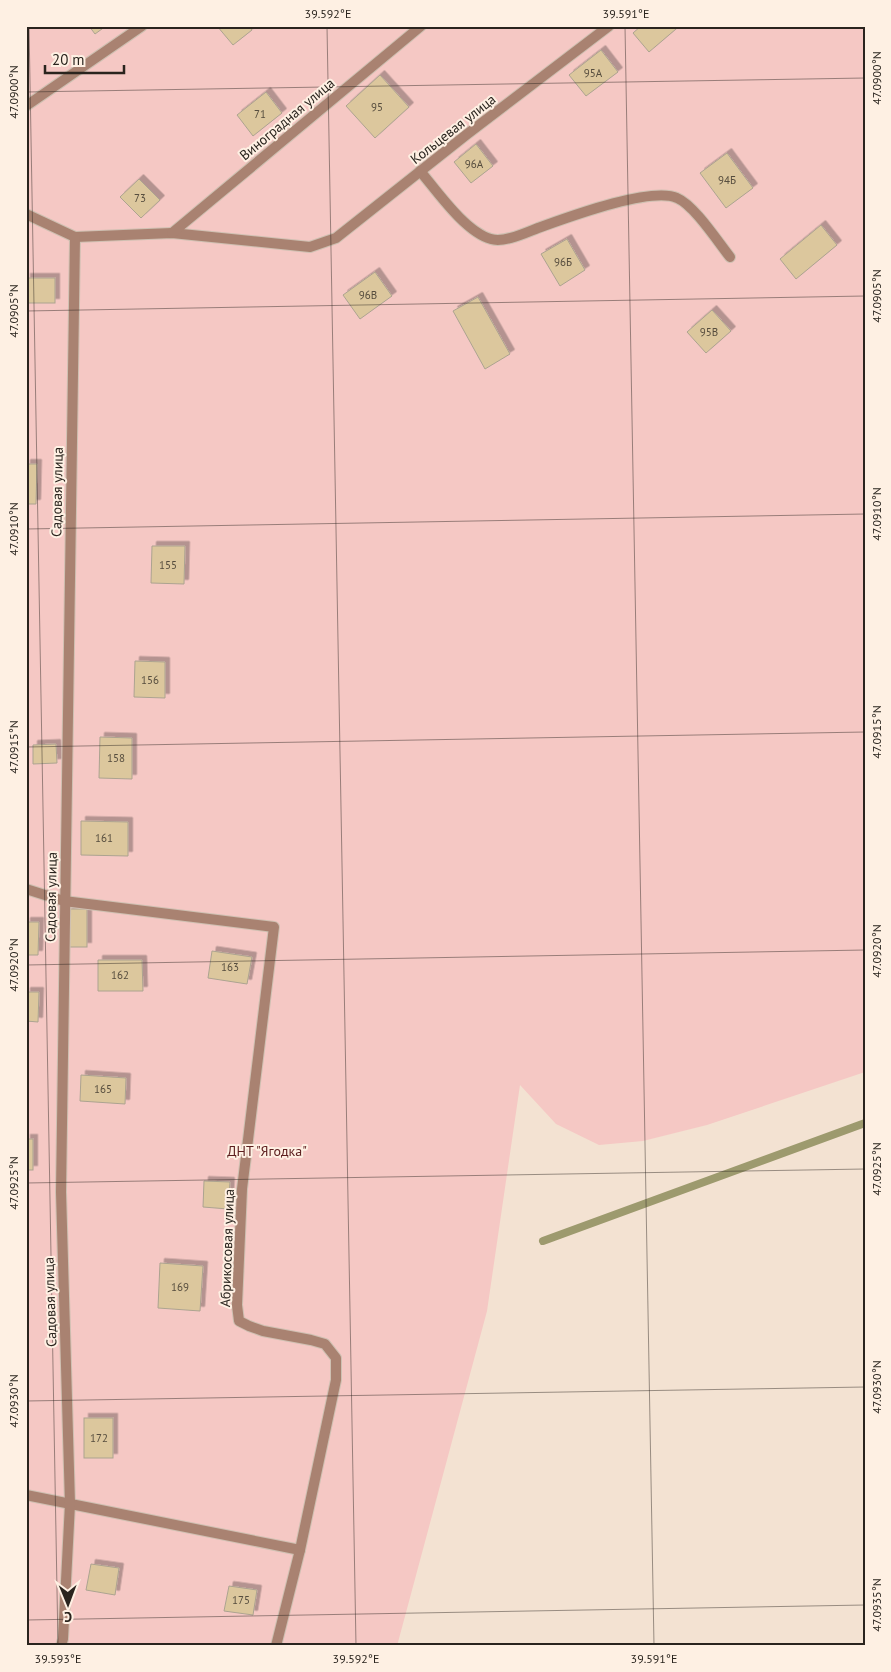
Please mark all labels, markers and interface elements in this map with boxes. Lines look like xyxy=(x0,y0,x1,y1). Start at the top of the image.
text: 39.592°E xyxy=(305,6,351,21)
text: 39.591°E xyxy=(603,6,649,21)
scale bar xyxy=(45,42,124,74)
text: 20 m xyxy=(52,50,85,69)
text: 47.0900°N xyxy=(869,51,884,105)
text: 47.0900°N xyxy=(6,65,21,119)
house number: 95А xyxy=(584,66,603,80)
street label: Виноградная улица xyxy=(236,74,338,164)
street label: Кольцевая улица xyxy=(407,90,499,168)
house number: 95 xyxy=(371,100,383,114)
house number: 71 xyxy=(254,107,266,121)
house number: 96А xyxy=(465,157,484,171)
house number: 94Б xyxy=(718,173,736,187)
house number: 73 xyxy=(134,191,146,205)
house number: 96Б xyxy=(554,255,572,269)
text: 47.0905°N xyxy=(869,269,884,323)
text: 47.0905°N xyxy=(6,284,21,338)
house number: 96В xyxy=(359,288,377,302)
house number: 95В xyxy=(700,325,718,339)
street label: Садовая улица xyxy=(47,447,67,537)
text: 47.0910°N xyxy=(869,487,884,541)
text: 47.0910°N xyxy=(6,502,21,556)
house number: 155 xyxy=(159,558,177,572)
house number: 156 xyxy=(141,673,159,687)
text: 47.0915°N xyxy=(869,705,884,759)
text: 47.0915°N xyxy=(6,720,21,774)
house number: 158 xyxy=(107,751,125,765)
house number: 161 xyxy=(95,831,113,845)
street label: Садовая улица xyxy=(41,852,61,942)
text: 47.0920°N xyxy=(869,924,884,978)
text: 47.0920°N xyxy=(6,938,21,992)
house number: 163 xyxy=(221,960,239,974)
house number: 162 xyxy=(111,968,129,982)
house number: 165 xyxy=(94,1082,112,1096)
park label: ДНТ "Ягодка" xyxy=(227,1142,307,1160)
text: 47.0925°N xyxy=(869,1142,884,1196)
text: 47.0925°N xyxy=(6,1156,21,1210)
street label: Абрикосовая улица xyxy=(216,1188,238,1307)
street label: Садовая улица xyxy=(39,1257,61,1347)
house number: 169 xyxy=(171,1280,189,1294)
text: 47.0930°N xyxy=(869,1360,884,1414)
text: 47.0930°N xyxy=(6,1374,21,1428)
house number: 172 xyxy=(90,1431,108,1445)
text: 47.0935°N xyxy=(869,1578,884,1632)
north arrow xyxy=(42,1580,92,1630)
house number: 175 xyxy=(232,1593,250,1607)
text: С xyxy=(64,1608,72,1626)
text: 39.593°E xyxy=(35,1651,81,1666)
text: 39.592°E xyxy=(333,1651,379,1666)
text: 39.591°E xyxy=(631,1651,677,1666)

